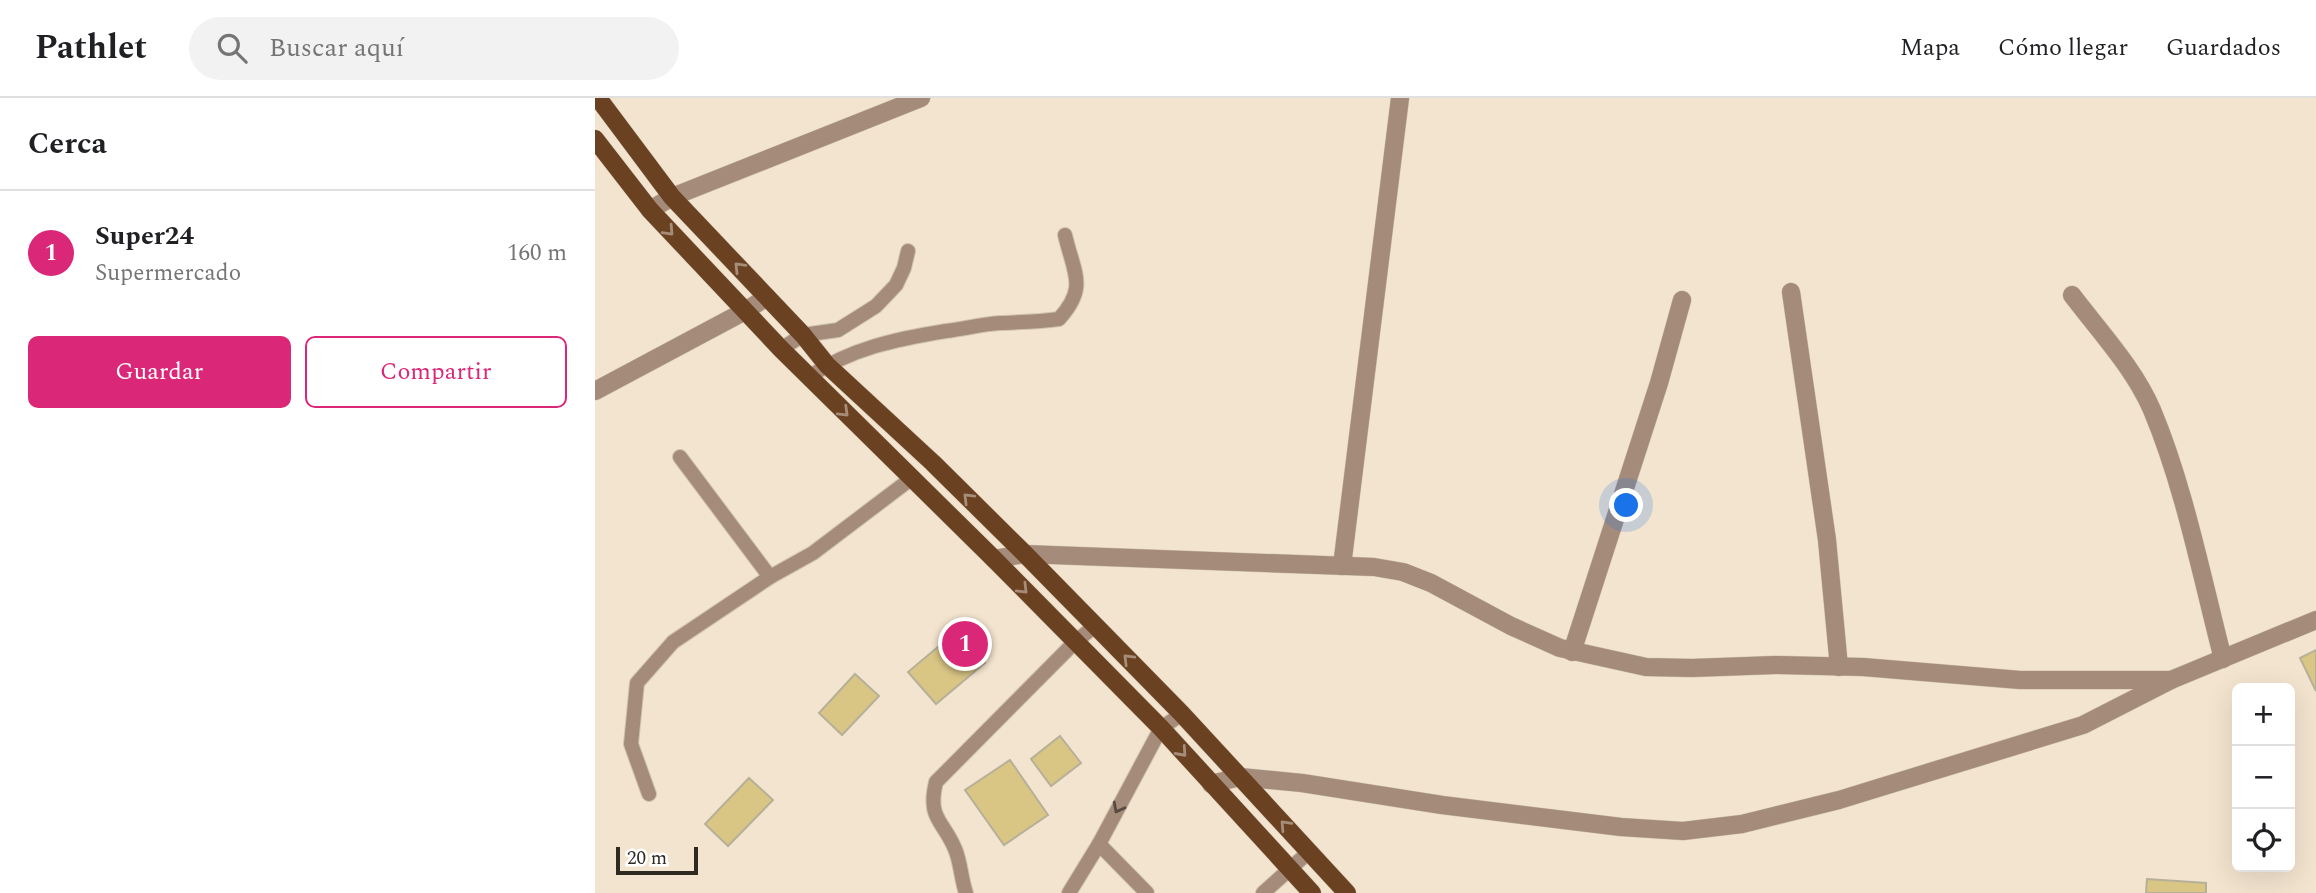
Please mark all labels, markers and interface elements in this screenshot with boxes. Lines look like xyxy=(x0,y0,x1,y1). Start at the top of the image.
search box xyxy=(189,17,679,80)
text: Pathlet xyxy=(35,23,147,73)
text: Buscar aquí xyxy=(269,28,404,68)
icon: search xyxy=(213,29,251,67)
text: Mapa xyxy=(1900,30,1960,66)
text: Cómo llegar xyxy=(1998,30,2128,66)
text: Guardados xyxy=(2166,30,2281,66)
text: Cerca xyxy=(28,121,107,167)
text: Super24 xyxy=(95,216,194,256)
one-way arrow xyxy=(660,222,673,235)
text: 1 xyxy=(45,236,57,271)
text: 160 m xyxy=(507,236,567,271)
text: Supermercado xyxy=(95,256,241,291)
one-way arrow xyxy=(735,262,747,275)
button: Guardar xyxy=(28,336,291,408)
button: Compartir xyxy=(305,336,567,408)
one-way arrow xyxy=(836,403,849,416)
your location xyxy=(1609,488,1643,522)
one-way arrow xyxy=(964,493,977,506)
one-way arrow xyxy=(1015,581,1027,593)
pin: 1 xyxy=(942,618,988,670)
one-way arrow xyxy=(1124,655,1137,668)
map controls xyxy=(2232,683,2295,872)
button: + xyxy=(2232,683,2295,746)
one-way arrow xyxy=(1174,744,1186,757)
button: − xyxy=(2232,746,2295,809)
one-way arrow xyxy=(1113,800,1127,813)
button: locate xyxy=(2232,809,2295,872)
one-way arrow xyxy=(1280,820,1293,833)
scale bar xyxy=(616,844,698,876)
text: 20 m xyxy=(627,844,667,873)

